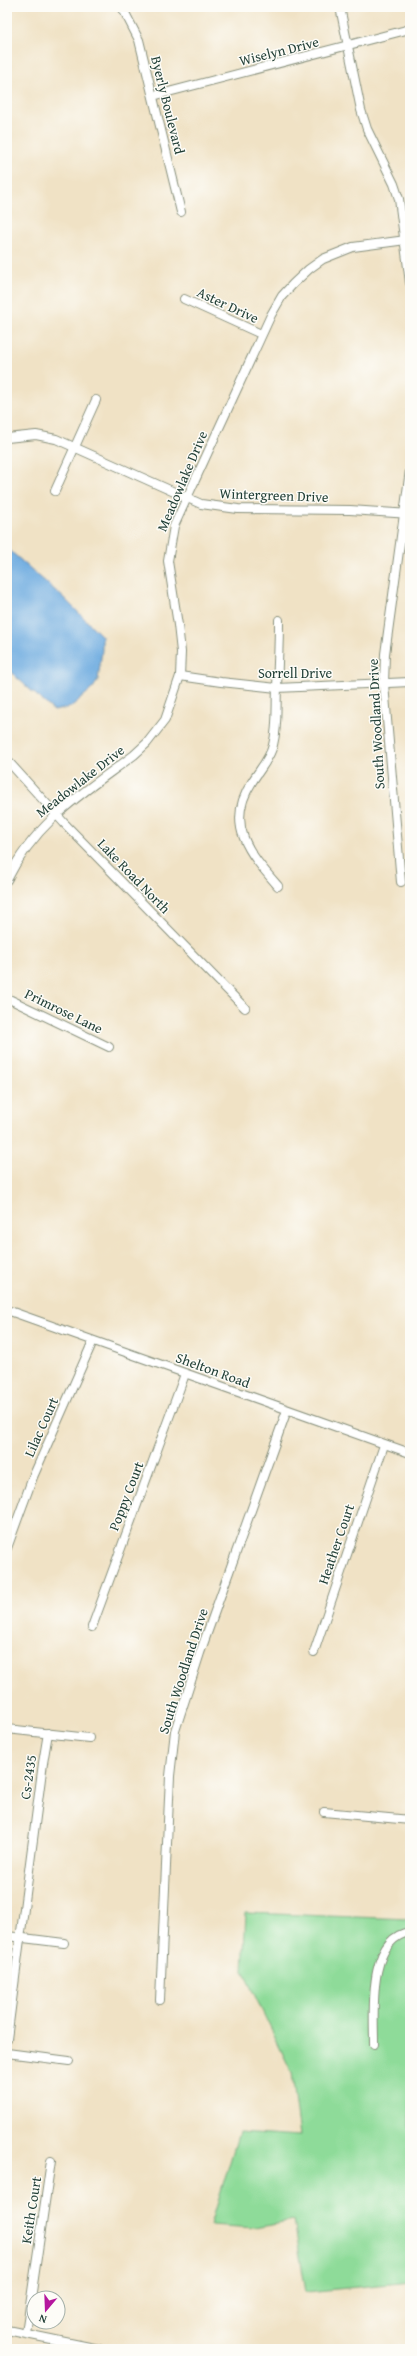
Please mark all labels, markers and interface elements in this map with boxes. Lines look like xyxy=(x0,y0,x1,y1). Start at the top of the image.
street label: Wiselyn Drive xyxy=(237,31,321,71)
street label: Byerly Boulevard xyxy=(146,54,190,157)
street label: Aster Drive xyxy=(194,282,262,328)
street label: Meadowlake Drive xyxy=(152,427,212,534)
street label: Wintergreen Drive xyxy=(219,483,329,507)
street label: South Woodland Drive xyxy=(363,658,389,790)
street label: Sorrell Drive xyxy=(258,663,333,683)
street label: Meadowlake Drive xyxy=(32,740,129,822)
street label: Lake Road North xyxy=(93,834,175,918)
street label: Primrose Lane xyxy=(22,984,107,1039)
street label: Shelton Road xyxy=(173,1347,253,1393)
street label: Lilac Court xyxy=(19,1394,63,1460)
street label: Poppy Court xyxy=(104,1458,148,1534)
street label: Heather Court xyxy=(313,1501,359,1587)
street label: South Woodland Drive xyxy=(153,1605,213,1736)
street label: Cs-2435 xyxy=(15,1753,41,1801)
street label: Keith Court xyxy=(16,2175,46,2245)
north arrow xyxy=(26,2290,66,2330)
text: N xyxy=(36,2310,49,2328)

